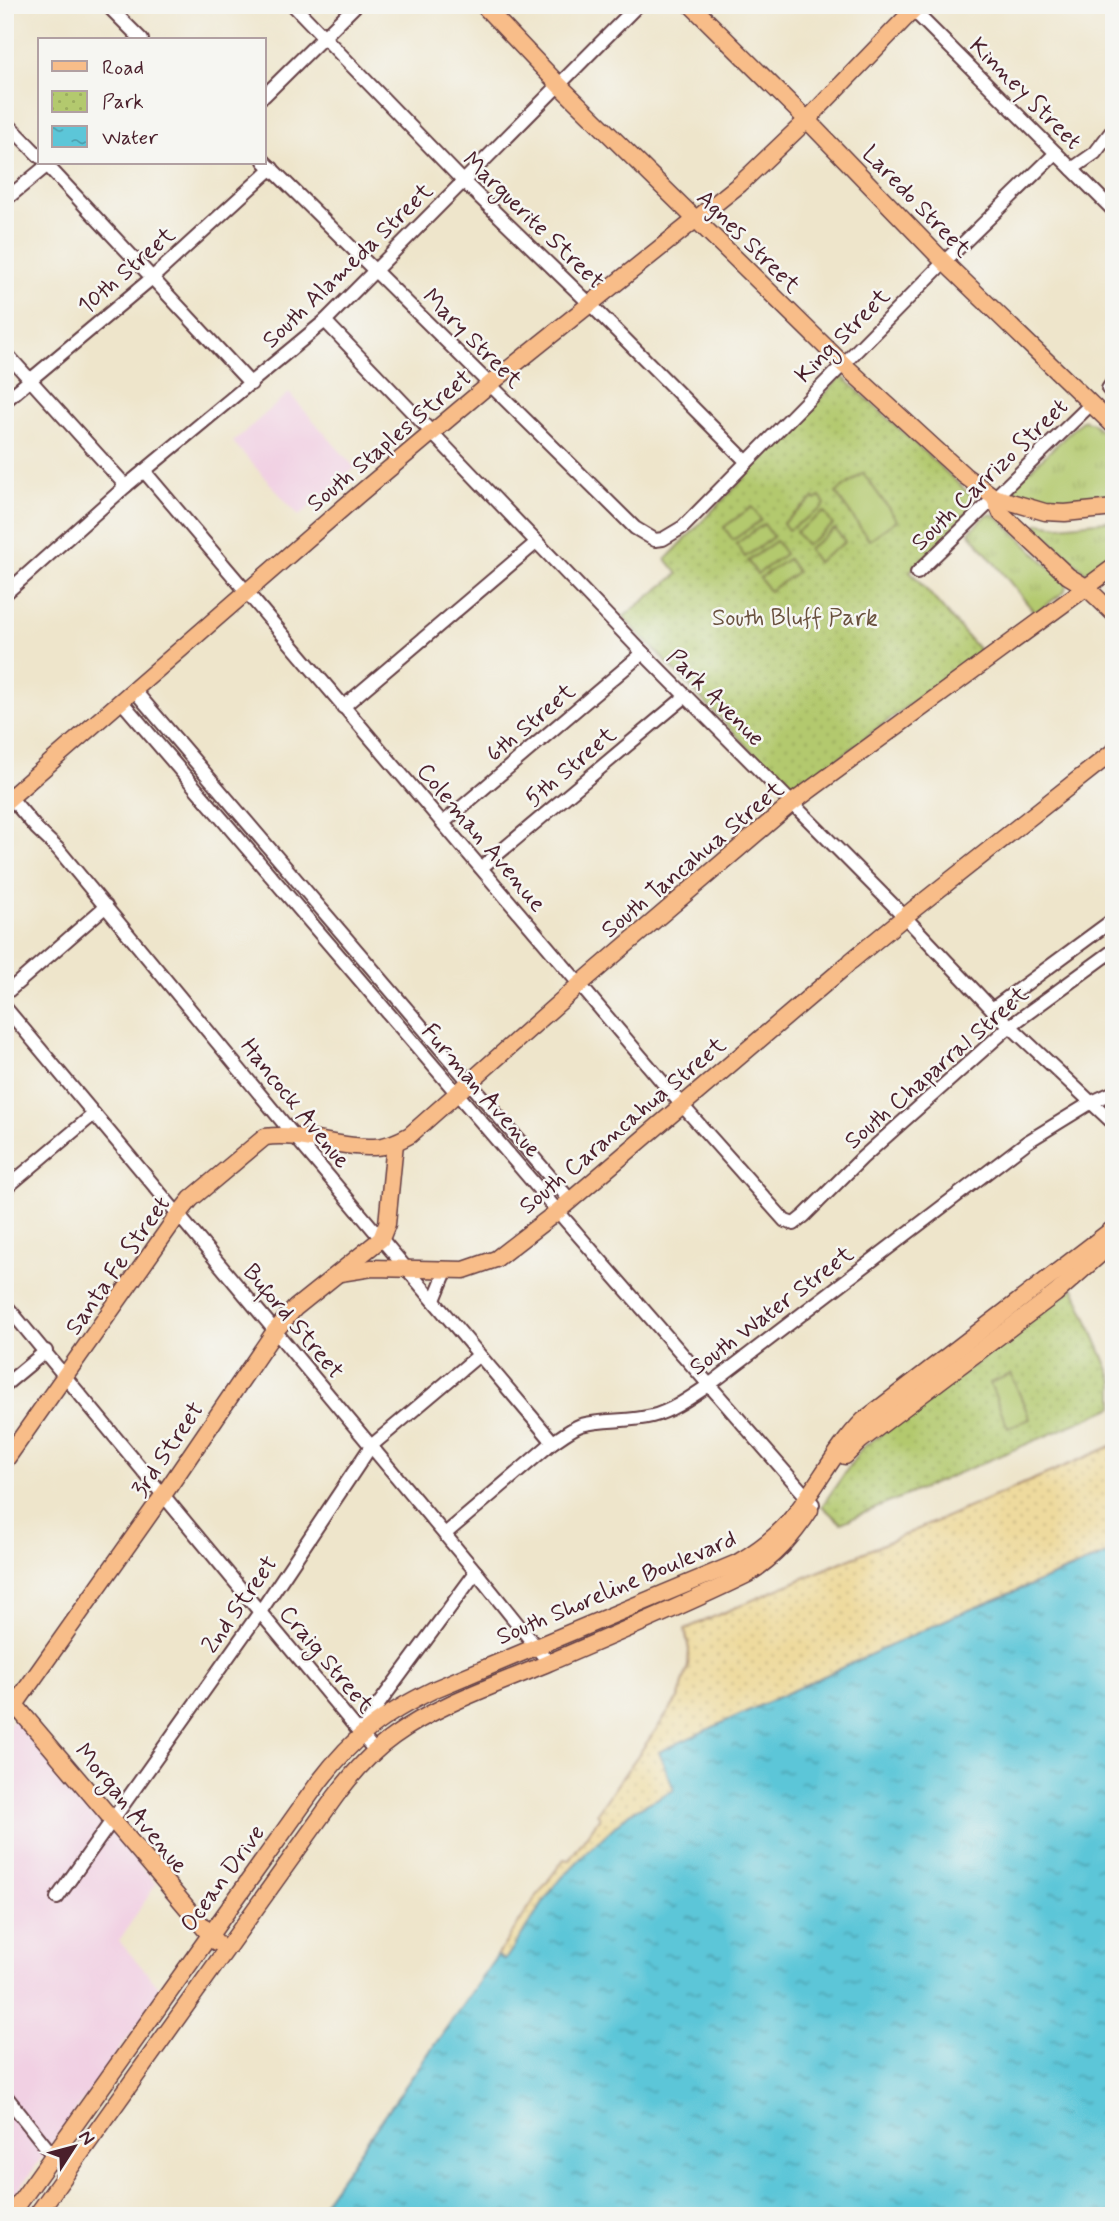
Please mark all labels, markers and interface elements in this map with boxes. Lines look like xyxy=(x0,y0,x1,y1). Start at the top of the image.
street label: Kinney Street xyxy=(962,31,1088,157)
legend xyxy=(38,38,266,164)
text: Road xyxy=(102,54,144,82)
text: Park xyxy=(102,88,144,116)
text: Water xyxy=(102,124,158,152)
street label: Laredo Street xyxy=(854,139,977,265)
street label: Marguerite Street xyxy=(454,145,611,298)
street label: South Alameda Street xyxy=(256,176,440,356)
street label: Agnes Street xyxy=(689,183,807,301)
street label: 10th Street xyxy=(72,220,182,322)
street label: Mary Street xyxy=(415,282,529,396)
street label: King Street xyxy=(789,282,899,392)
street label: South Staples Street xyxy=(301,363,479,519)
street label: South Carrizo Street xyxy=(905,392,1075,558)
park label: South Bluff Park xyxy=(712,603,878,634)
street label: Park Avenue xyxy=(659,642,771,754)
street label: 6th Street xyxy=(480,677,582,770)
street label: 5th Street xyxy=(519,720,623,814)
street label: Coleman Avenue xyxy=(409,757,553,919)
street label: South Tancahua Street xyxy=(595,775,791,946)
street label: South Chaparral Street xyxy=(838,980,1036,1157)
street label: Furman Avenue xyxy=(414,1017,548,1165)
street label: South Carancahua Street xyxy=(513,1030,733,1222)
street label: Hancock Avenue xyxy=(233,1032,357,1176)
street label: Santa Fe Street xyxy=(59,1190,178,1342)
street label: South Water Street xyxy=(684,1239,860,1383)
street label: Buford Street xyxy=(234,1258,350,1388)
street label: 3rd Street xyxy=(125,1396,212,1504)
street label: South Shoreline Boulevard xyxy=(492,1524,741,1653)
street label: 2nd Street xyxy=(195,1550,285,1660)
street label: Craig Street xyxy=(270,1599,380,1722)
street label: Morgan Avenue xyxy=(66,1737,195,1882)
street label: Ocean Drive xyxy=(174,1819,273,1939)
north arrow xyxy=(38,2112,108,2182)
text: N xyxy=(73,2125,100,2150)

